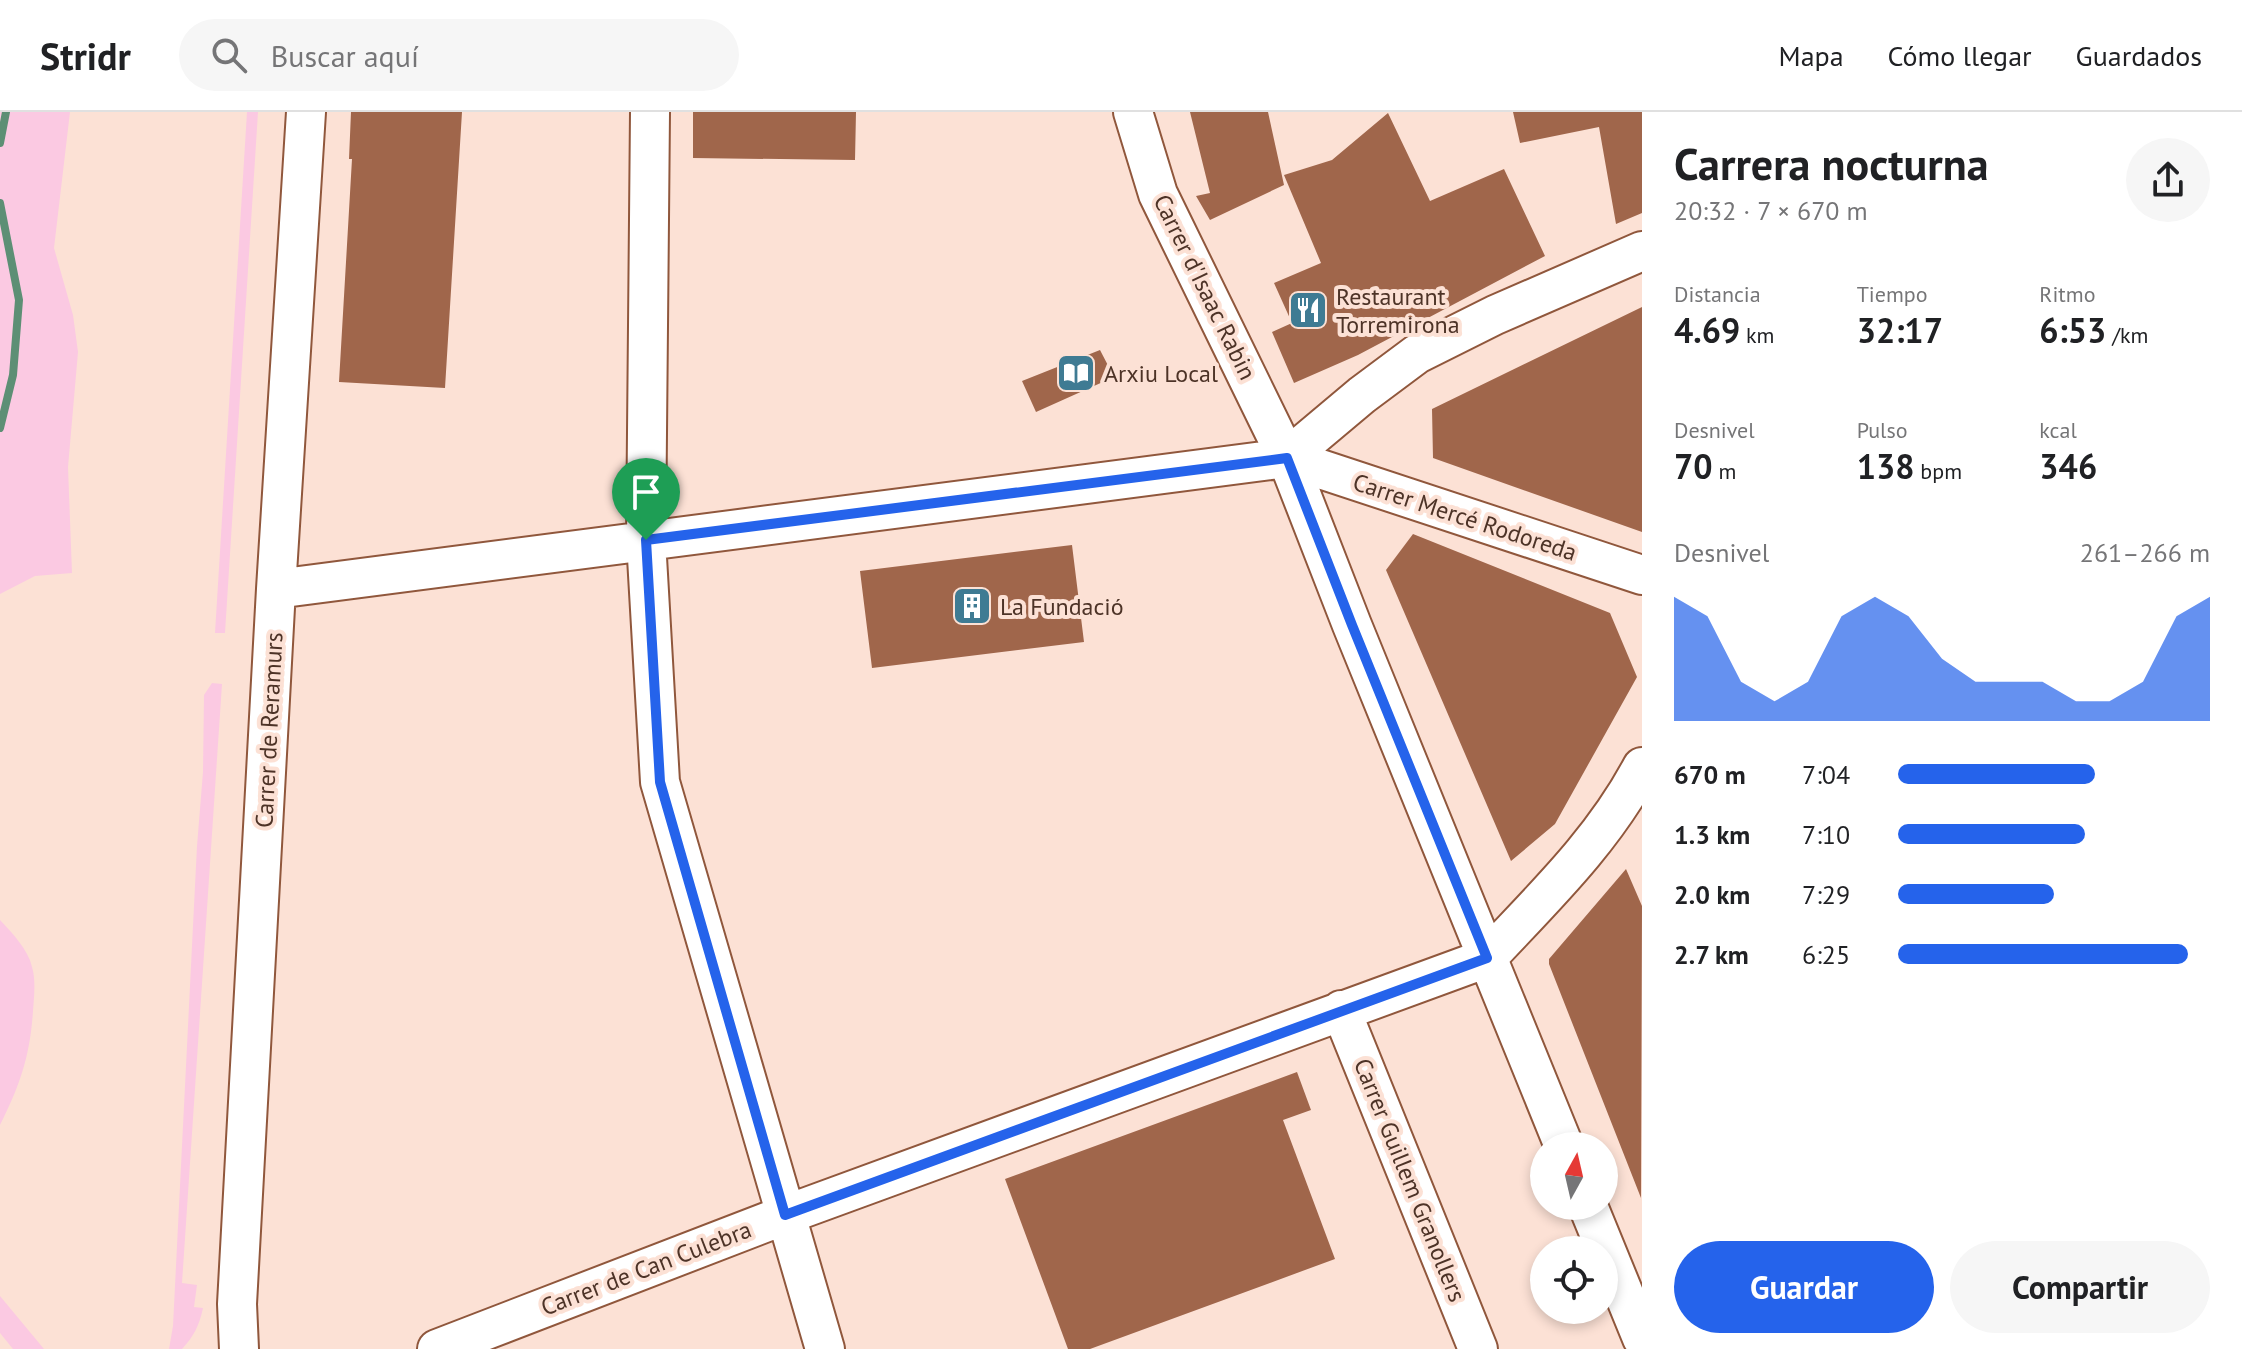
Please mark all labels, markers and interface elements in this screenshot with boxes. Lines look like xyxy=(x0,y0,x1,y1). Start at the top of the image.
search box xyxy=(179,19,739,91)
text: Stridr xyxy=(40,31,131,80)
icon: search xyxy=(207,33,251,77)
text: Buscar aquí xyxy=(271,36,419,75)
text: Mapa xyxy=(1779,37,1844,74)
text: Cómo llegar xyxy=(1888,37,2032,74)
text: Guardados xyxy=(2076,37,2202,74)
text: Carrera nocturna xyxy=(1674,135,1989,192)
button: share xyxy=(2126,138,2210,222)
street label: Carrer d'Isaac Rabin xyxy=(1147,189,1263,385)
text: 20:32 · 7 × 670 m xyxy=(1674,194,1868,227)
text: Distancia xyxy=(1674,280,1761,308)
text: Tiempo xyxy=(1857,280,1928,308)
text: Ritmo xyxy=(2039,280,2095,308)
place label: Restaurant Torremirona xyxy=(1336,281,1460,340)
restaurant icon: Restaurant Torremirona xyxy=(1287,289,1329,331)
text: 4.69 xyxy=(1674,308,1740,352)
text: 32:17 xyxy=(1857,308,1943,352)
text: 6:53 xyxy=(2039,308,2106,352)
text: km xyxy=(1740,321,1774,349)
text: /km xyxy=(2106,321,2148,349)
library icon: Arxiu Local xyxy=(1055,352,1097,394)
place label: Arxiu Local xyxy=(1104,358,1218,389)
text: Desnivel xyxy=(1674,416,1755,444)
text: Pulso xyxy=(1857,416,1908,444)
text: kcal xyxy=(2039,416,2077,444)
text: 70 xyxy=(1674,444,1713,488)
text: 138 xyxy=(1857,444,1915,488)
text: 346 xyxy=(2039,444,2097,488)
text: m xyxy=(1713,457,1736,485)
text: bpm xyxy=(1915,457,1962,485)
pin xyxy=(612,458,680,540)
street label: Carrer Mercé Rodoreda xyxy=(1349,466,1581,568)
icon: arrive xyxy=(624,470,668,514)
text: Desnivel xyxy=(1674,536,1769,569)
text: 261–266 m xyxy=(2080,536,2210,569)
building icon: La Fundació xyxy=(951,585,993,627)
place label: La Fundació xyxy=(1000,591,1124,622)
street label: Carrer de Reramurs xyxy=(248,631,290,829)
text: 670 m xyxy=(1674,758,1746,791)
text: 7:04 xyxy=(1802,758,1850,791)
text: 1.3 km xyxy=(1674,818,1750,851)
text: 7:10 xyxy=(1802,818,1850,851)
text: 2.0 km xyxy=(1674,878,1750,911)
text: 7:29 xyxy=(1802,878,1850,911)
text: 2.7 km xyxy=(1674,938,1749,971)
text: 6:25 xyxy=(1802,938,1850,971)
street label: Carrer Guillem Granollers xyxy=(1347,1054,1473,1306)
north arrow xyxy=(1530,1132,1618,1220)
map controls xyxy=(1530,1132,1618,1324)
street label: Carrer de Can Culebra xyxy=(536,1214,756,1322)
button: locate xyxy=(1530,1236,1618,1324)
button: Guardar xyxy=(1674,1241,1934,1333)
button: Compartir xyxy=(1950,1241,2210,1333)

